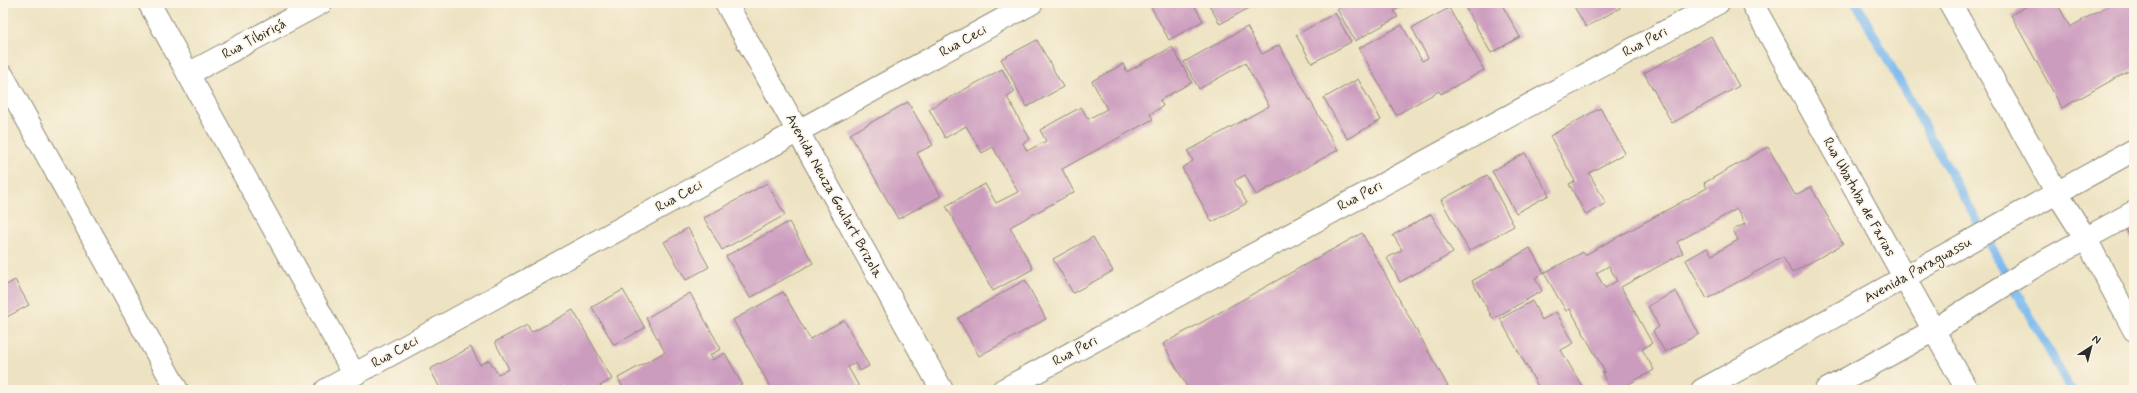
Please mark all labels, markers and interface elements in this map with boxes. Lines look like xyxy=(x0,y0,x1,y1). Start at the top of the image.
street label: Rua Tibiriçá xyxy=(219,15,289,63)
street label: Rua Ceci xyxy=(936,21,990,61)
street label: Rua Peri xyxy=(1619,23,1671,61)
street label: Avenida Neuza Goulart Brizola xyxy=(781,111,887,282)
street label: Rua Ubatuba de Farias xyxy=(1819,134,1899,260)
street label: Rua Ceci xyxy=(652,176,706,216)
street label: Rua Peri xyxy=(1334,177,1386,215)
street label: Avenida Paraguassu xyxy=(1861,233,1976,308)
north arrow xyxy=(2071,327,2111,367)
street label: Rua Ceci xyxy=(368,332,422,372)
street label: Rua Peri xyxy=(1049,332,1101,370)
text: N xyxy=(2089,332,2103,348)

